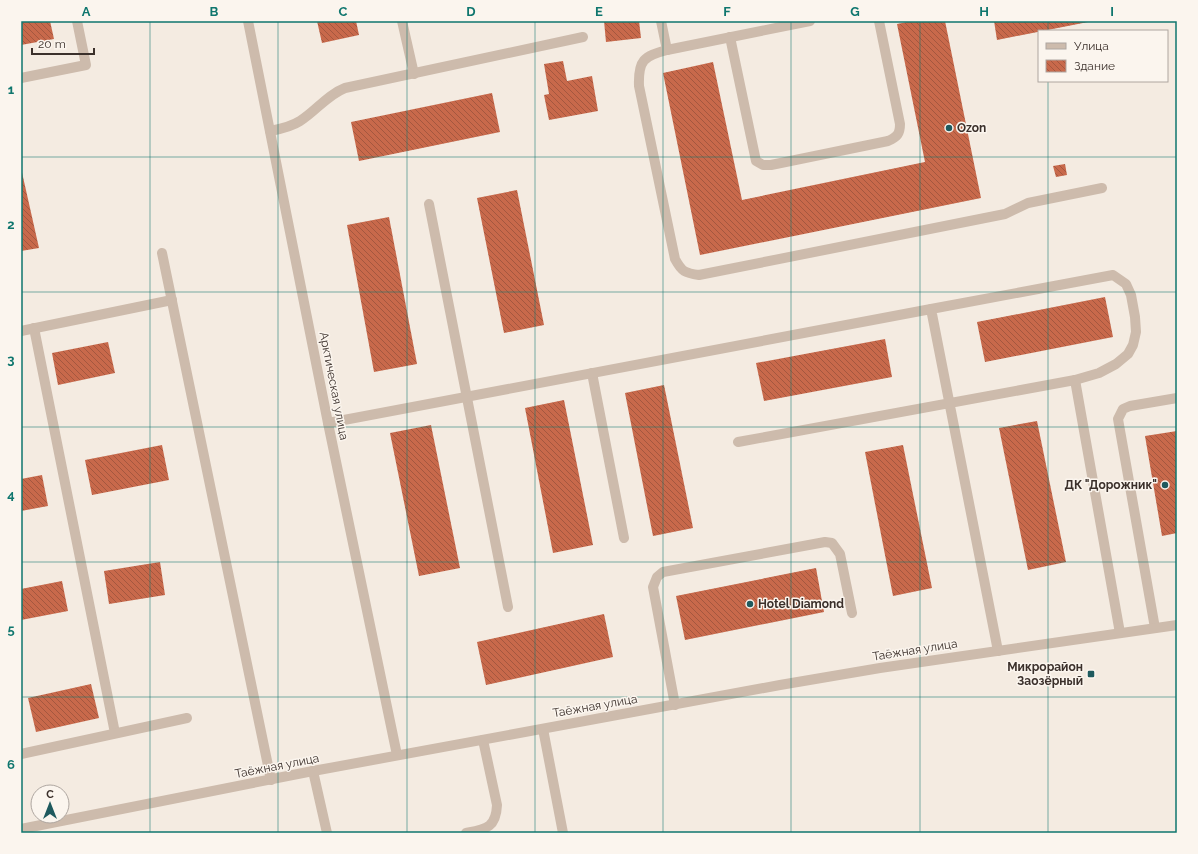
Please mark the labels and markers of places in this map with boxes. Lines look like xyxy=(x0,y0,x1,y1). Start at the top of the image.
place label: Ozon xyxy=(957,121,986,135)
marker: Ozon xyxy=(944,123,954,133)
place label: ДК "Дорожник" xyxy=(1065,478,1157,492)
marker: ДК "Дорожник" xyxy=(1160,480,1170,490)
place label: Hotel Diamond xyxy=(758,597,844,611)
marker: Hotel Diamond xyxy=(745,599,755,609)
place label: Микрорайон Заозёрный xyxy=(1007,660,1083,688)
marker: Микрорайон Заозёрный xyxy=(1086,669,1096,679)

